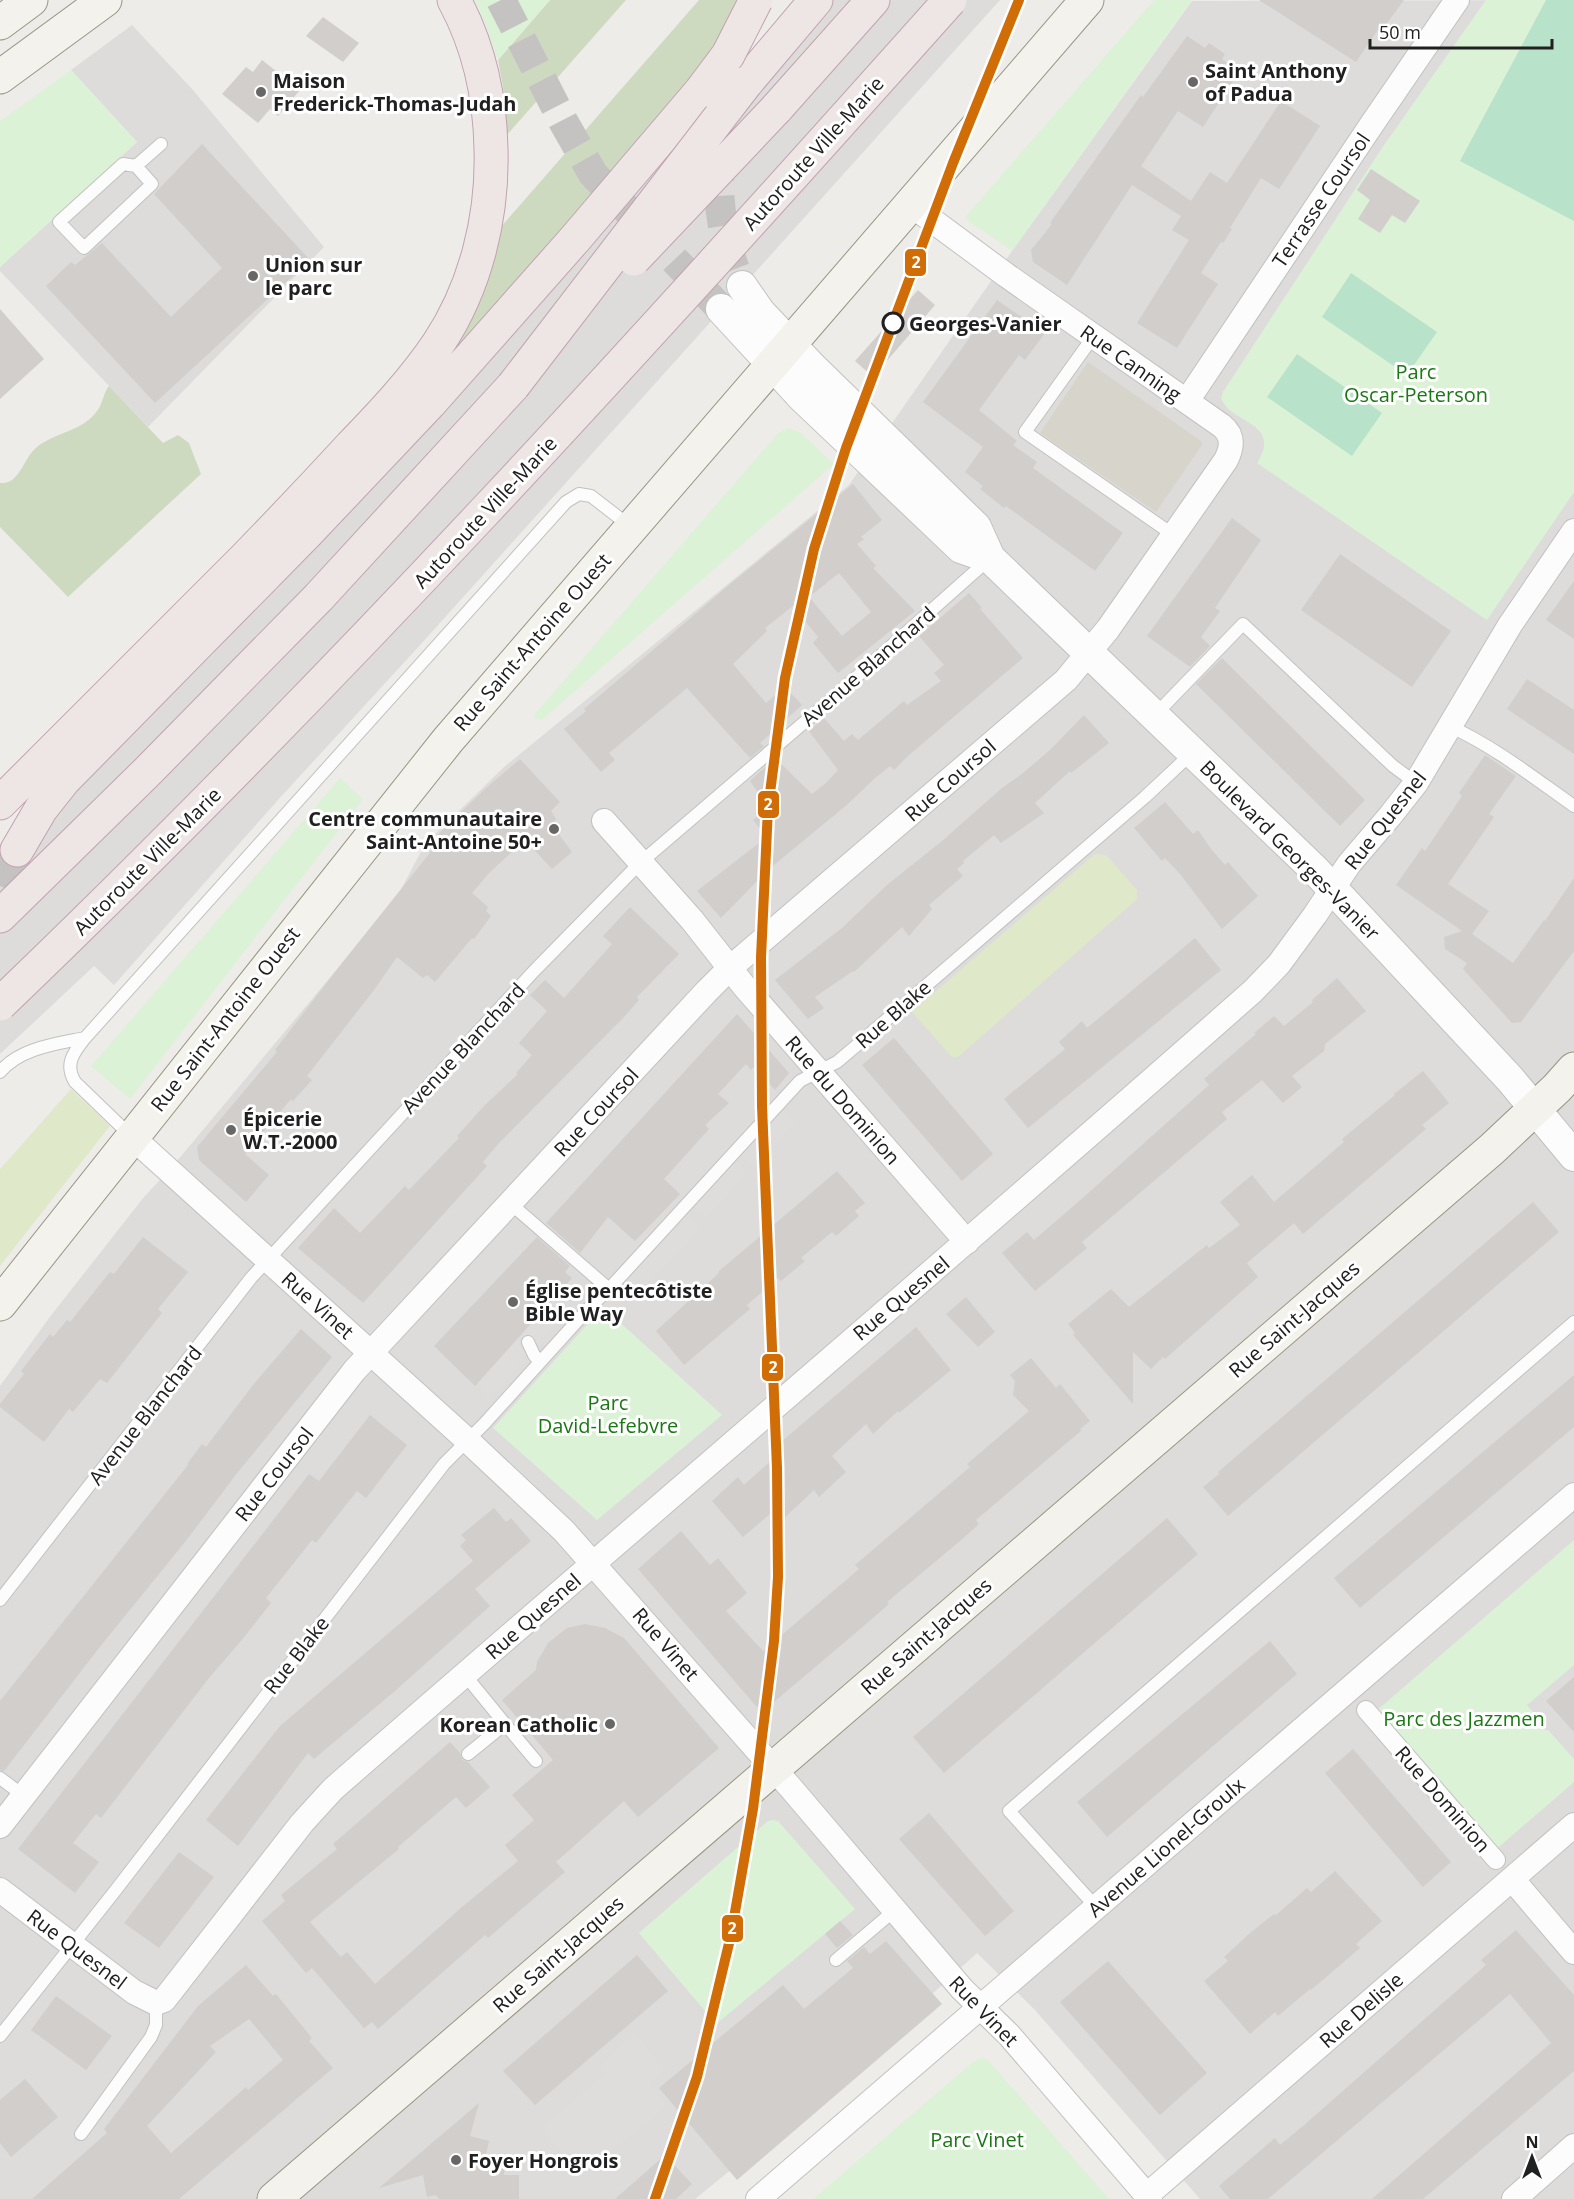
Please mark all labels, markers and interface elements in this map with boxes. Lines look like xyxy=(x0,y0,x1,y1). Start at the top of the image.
scale bar xyxy=(1370,12,1552,50)
text: 50 m xyxy=(1379,20,1421,44)
place label: Saint Anthony of Padua xyxy=(1205,57,1348,107)
place label: Maison Frederick-Thomas-Judah xyxy=(273,67,517,117)
street label: Autoroute Ville-Marie xyxy=(737,70,889,236)
marker: Saint Anthony of Padua xyxy=(1186,75,1200,89)
marker: Maison Frederick-Thomas-Judah xyxy=(254,85,268,99)
street label: Terrasse Coursol xyxy=(1266,127,1376,273)
line badge: 2 xyxy=(904,248,927,277)
place label: Union sur le parc xyxy=(265,251,362,301)
text: 2 xyxy=(911,251,921,273)
marker: Union sur le parc xyxy=(246,269,260,283)
place label: Georges-Vanier xyxy=(909,310,1061,337)
marker: Georges-Vanier xyxy=(882,312,904,334)
street label: Rue Canning xyxy=(1075,318,1187,408)
park label: Parc Oscar-Peterson xyxy=(1344,358,1488,408)
street label: Autoroute Ville-Marie xyxy=(407,430,563,594)
street label: Rue Saint-Antoine Ouest xyxy=(447,547,617,737)
street label: Avenue Blanchard xyxy=(795,600,941,732)
street label: Rue Coursol xyxy=(899,733,1001,827)
street label: Boulevard Georges-Vanier xyxy=(1194,754,1386,946)
street label: Rue Quesnel xyxy=(1338,765,1432,875)
street label: Autoroute Ville-Marie xyxy=(67,781,227,941)
line badge: 2 xyxy=(757,790,780,819)
text: 2 xyxy=(763,793,773,815)
place label: Centre communautaire Saint-Antoine 50+ xyxy=(308,805,542,855)
marker: Centre communautaire Saint-Antoine 50+ xyxy=(547,822,561,836)
street label: Rue Saint-Antoine Ouest xyxy=(144,921,306,1117)
street label: Rue Blake xyxy=(849,974,937,1054)
street label: Avenue Blanchard xyxy=(395,977,531,1119)
street label: Rue du Dominion xyxy=(780,1030,906,1170)
street label: Rue Coursol xyxy=(548,1062,644,1162)
place label: Épicerie W.T.-2000 xyxy=(243,1105,338,1155)
marker: Épicerie W.T.-2000 xyxy=(224,1123,238,1137)
street label: Rue Quesnel xyxy=(847,1250,955,1346)
street label: Rue Saint-Jacques xyxy=(1223,1255,1365,1383)
street label: Rue Vinet xyxy=(276,1265,360,1345)
place label: Église pentecôtiste Bible Way xyxy=(525,1277,713,1327)
marker: Église pentecôtiste Bible Way xyxy=(506,1295,520,1309)
street label: Avenue Blanchard xyxy=(82,1340,208,1490)
line badge: 2 xyxy=(761,1353,784,1382)
text: 2 xyxy=(768,1356,778,1378)
park label: Parc David-Lefebvre xyxy=(538,1389,678,1439)
street label: Rue Coursol xyxy=(229,1421,319,1527)
street label: Rue Quesnel xyxy=(480,1567,586,1665)
street label: Rue Saint-Jacques xyxy=(855,1572,997,1700)
street label: Rue Vinet xyxy=(627,1602,705,1686)
street label: Rue Blake xyxy=(257,1610,335,1700)
park label: Parc des Jazzmen xyxy=(1383,1705,1545,1732)
place label: Korean Catholic xyxy=(439,1711,598,1738)
marker: Korean Catholic xyxy=(603,1717,617,1731)
street label: Rue Dominion xyxy=(1389,1740,1497,1858)
street label: Avenue Lionel-Groulx xyxy=(1082,1771,1251,1923)
street label: Rue Saint-Jacques xyxy=(487,1890,629,2018)
street label: Rue Quesnel xyxy=(22,1903,132,1995)
line badge: 2 xyxy=(721,1914,744,1943)
text: 2 xyxy=(727,1917,737,1939)
street label: Rue Delisle xyxy=(1313,1966,1409,2054)
street label: Rue Vinet xyxy=(944,1970,1024,2052)
park label: Parc Vinet xyxy=(930,2126,1024,2153)
north arrow xyxy=(1502,2127,1562,2187)
text: N xyxy=(1525,2131,1539,2153)
place label: Foyer Hongrois xyxy=(468,2147,619,2174)
marker: Foyer Hongrois xyxy=(449,2153,463,2167)

